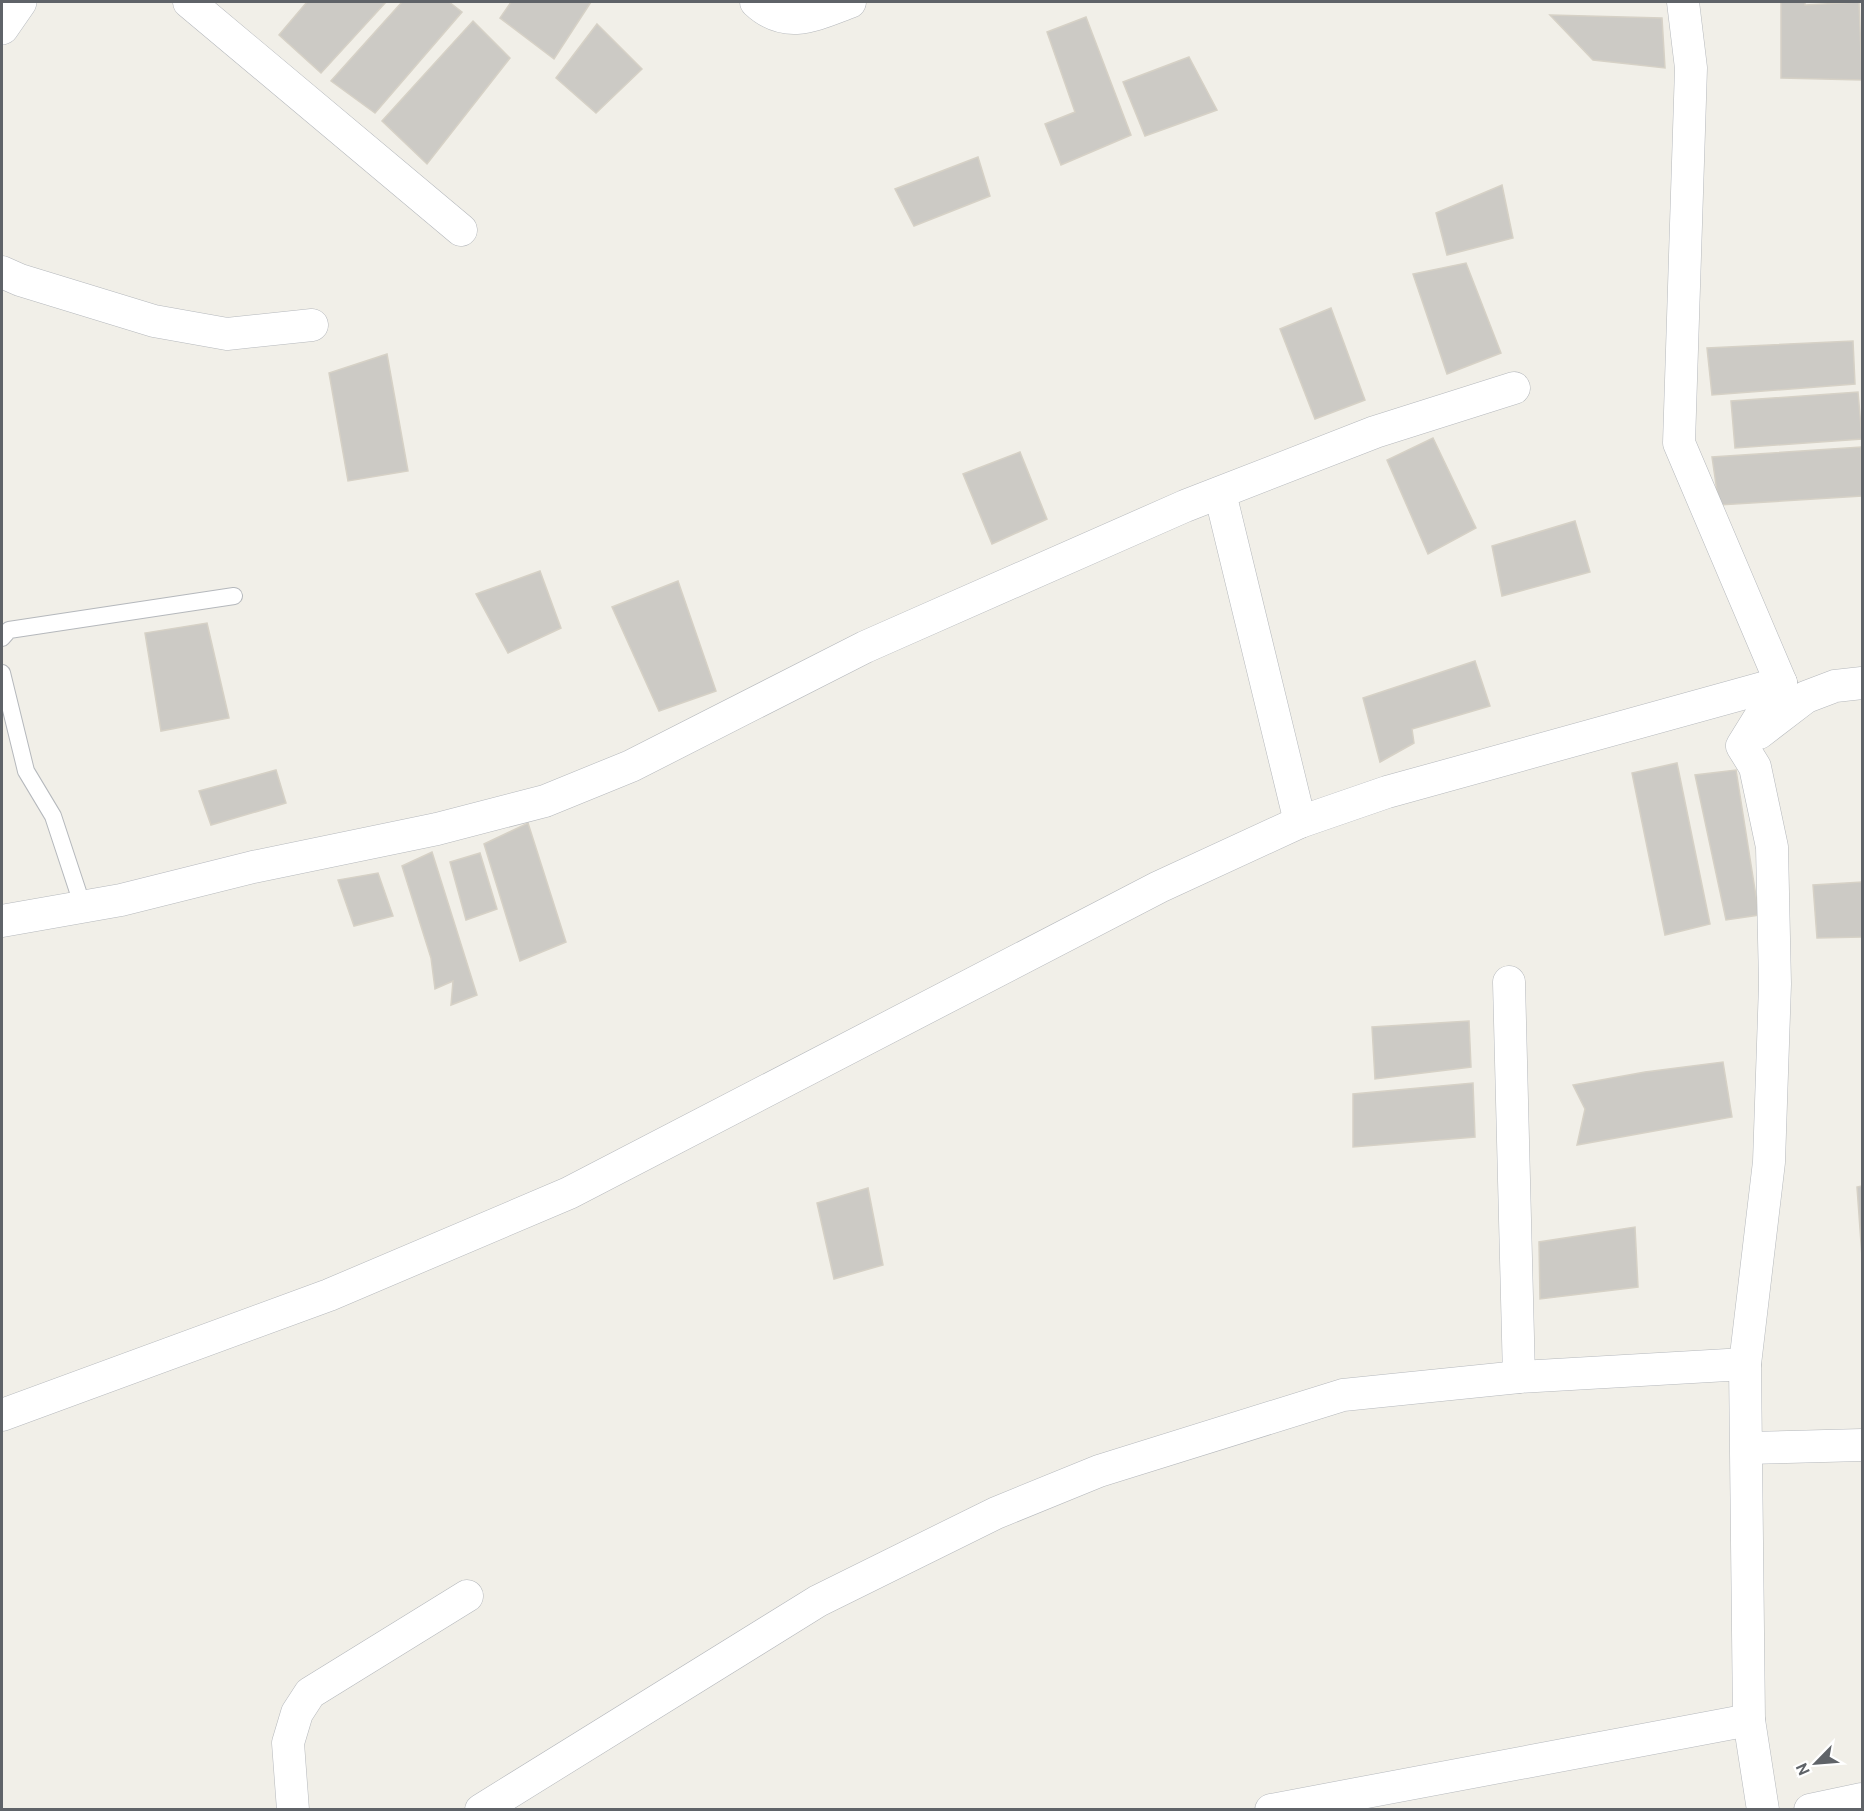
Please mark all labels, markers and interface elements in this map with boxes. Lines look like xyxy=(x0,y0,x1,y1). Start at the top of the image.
north arrow xyxy=(1786,1733,1846,1793)
text: N xyxy=(1792,1760,1814,1778)

